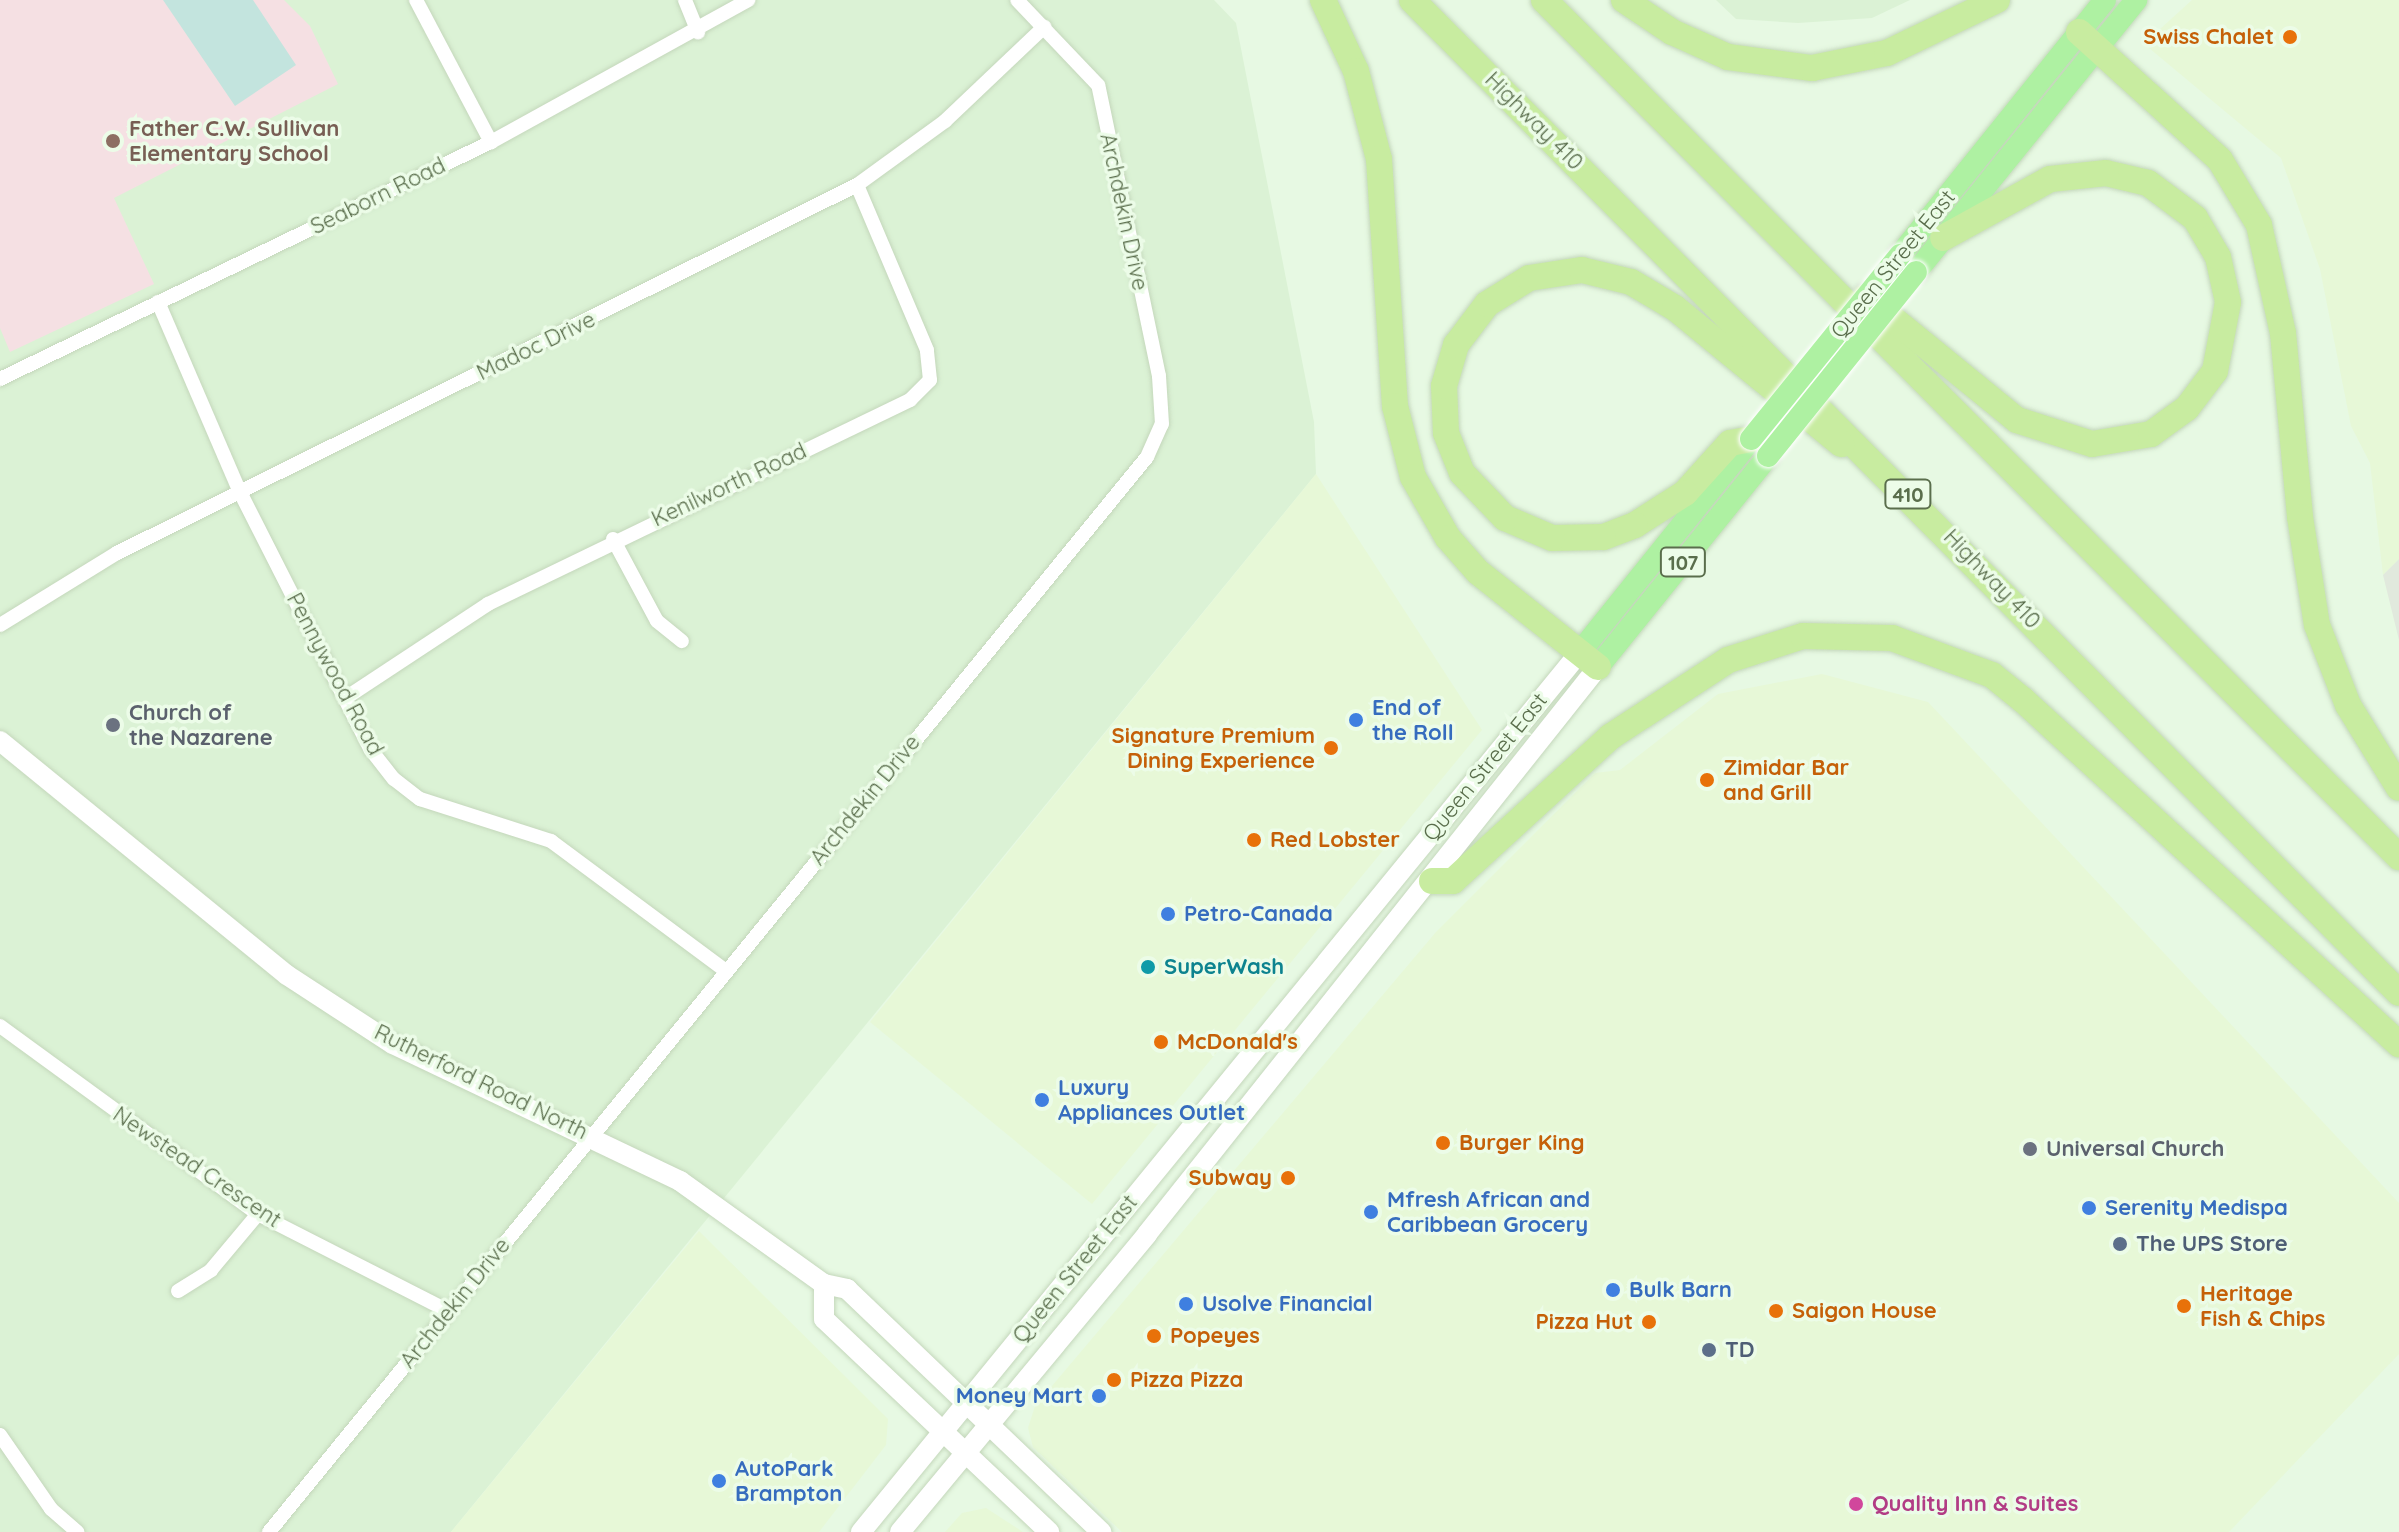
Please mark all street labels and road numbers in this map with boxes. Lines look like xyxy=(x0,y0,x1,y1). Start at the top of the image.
street label: Highway 410 xyxy=(1479,66,1589,176)
street label: Archdekin Drive xyxy=(1094,131,1154,293)
street label: Seaborn Road xyxy=(306,152,450,240)
street label: Queen Street East xyxy=(1825,185,1961,343)
street label: Madoc Drive xyxy=(472,306,600,386)
street label: Kenilworth Road xyxy=(647,438,811,532)
road number: 410 xyxy=(1884,478,1932,510)
street label: Highway 410 xyxy=(1938,524,2046,634)
road number: 107 xyxy=(1659,546,1707,578)
street label: Pennywood Road xyxy=(281,588,389,760)
street label: Queen Street East xyxy=(1417,688,1553,846)
street label: Archdekin Drive xyxy=(804,730,926,870)
street label: Rutherford Road North xyxy=(370,1019,592,1145)
street label: Newstead Crescent xyxy=(108,1101,286,1233)
street label: Queen Street East xyxy=(1007,1190,1143,1348)
street label: Archdekin Drive xyxy=(394,1233,516,1373)

